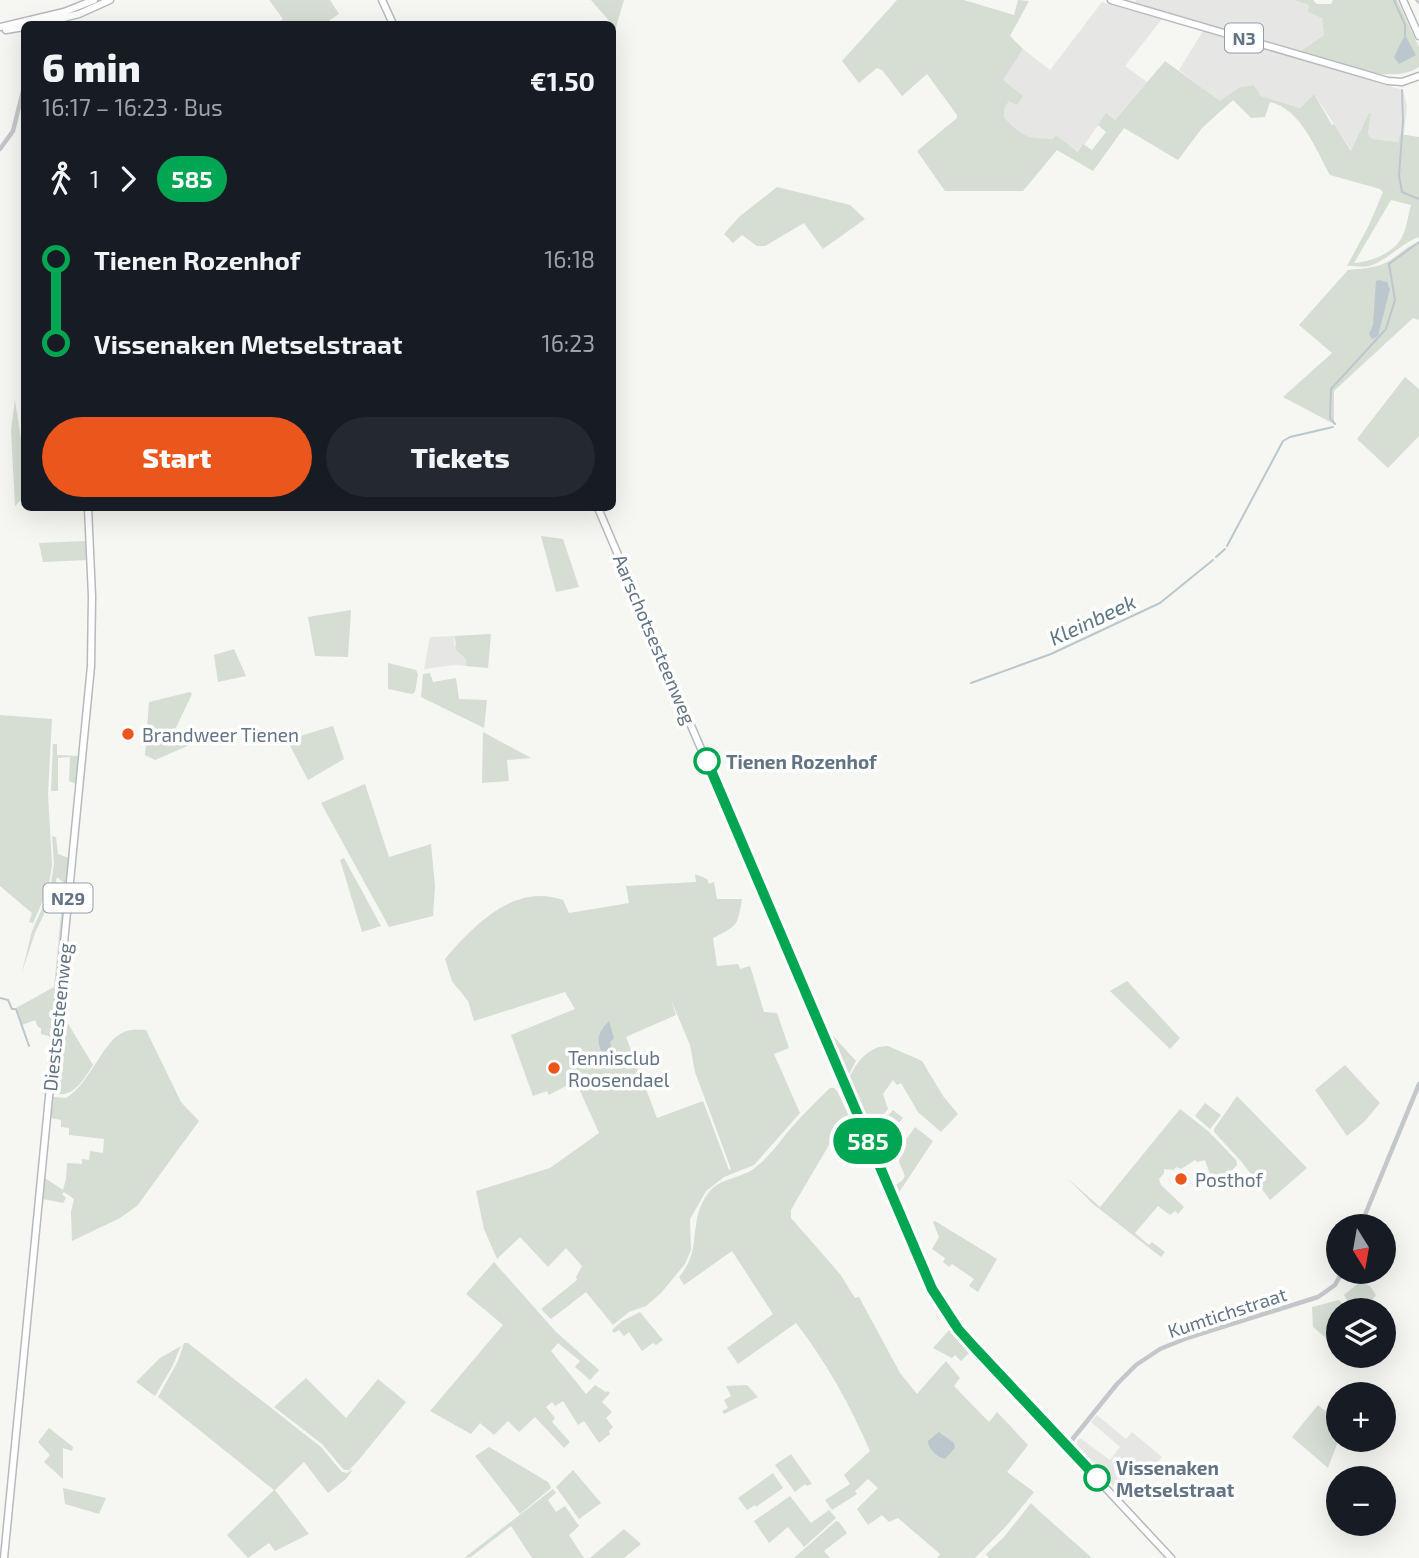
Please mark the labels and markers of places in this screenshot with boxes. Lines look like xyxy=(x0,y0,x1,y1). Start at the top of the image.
place label: Brandweer Tienen xyxy=(142,723,299,746)
marker: Brandweer Tienen xyxy=(120,726,136,742)
marker: Tienen Rozenhof xyxy=(694,748,720,774)
place label: Tienen Rozenhof xyxy=(726,750,878,773)
place label: Tennisclub Roosendael xyxy=(568,1046,670,1091)
marker: Tennisclub Roosendael xyxy=(546,1060,562,1076)
place label: Posthof xyxy=(1195,1168,1264,1191)
marker: Posthof xyxy=(1173,1171,1189,1187)
place label: Vissenaken Metselstraat xyxy=(1116,1456,1235,1501)
marker: Vissenaken Metselstraat xyxy=(1084,1465,1110,1491)

